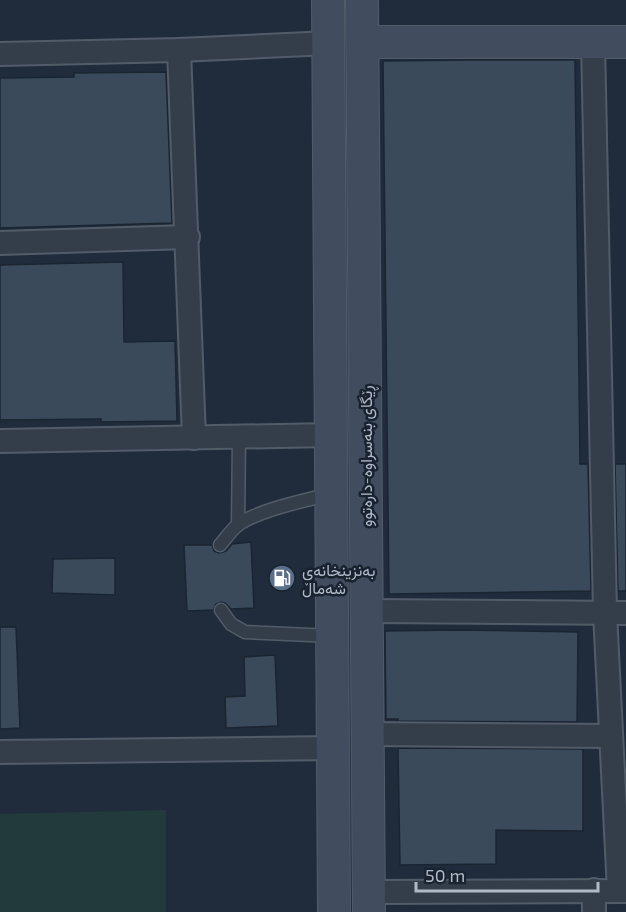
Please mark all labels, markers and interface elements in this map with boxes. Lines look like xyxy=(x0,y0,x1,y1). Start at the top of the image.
street label: ڕێگای بنەسراوە-دارەتوو xyxy=(356,385,379,527)
place label: بەنزینخانەی شەماڵ xyxy=(302,560,375,598)
fuel station icon: بەنزینخانەی شەماڵ xyxy=(267,563,297,593)
scale bar xyxy=(416,855,598,893)
text: 50 m xyxy=(425,864,465,886)

